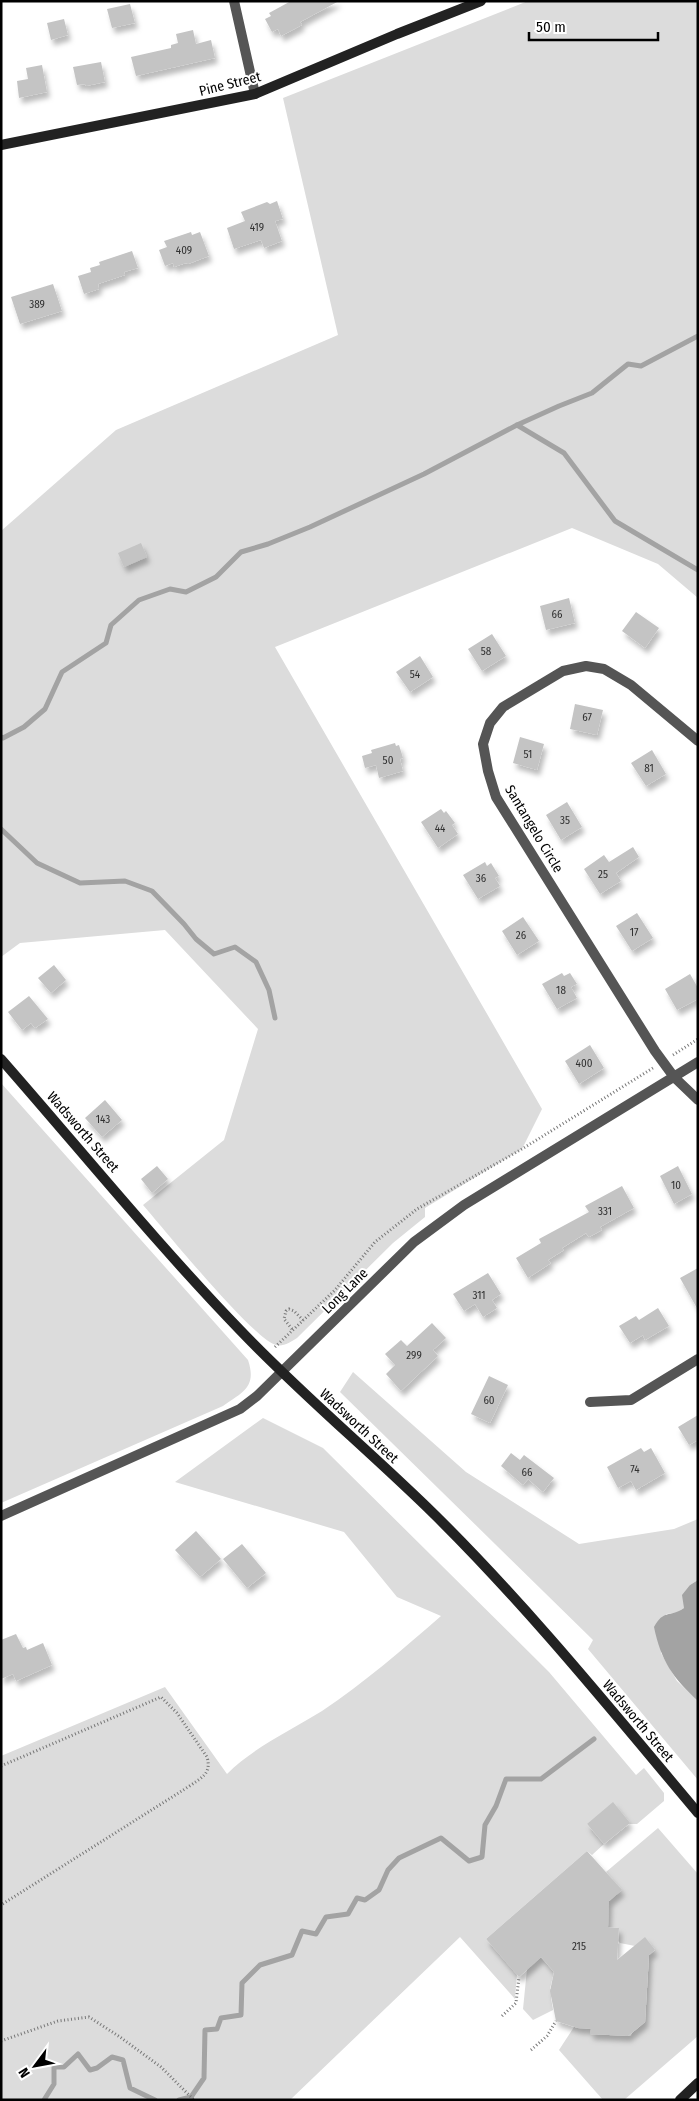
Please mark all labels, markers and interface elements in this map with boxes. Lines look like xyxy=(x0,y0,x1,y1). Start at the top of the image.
scale bar xyxy=(529,10,658,42)
text: 50 m xyxy=(536,18,566,36)
street label: Pine Street xyxy=(197,68,263,100)
house number: 419 xyxy=(250,221,264,234)
house number: 409 xyxy=(176,244,192,257)
house number: 389 xyxy=(29,298,45,311)
house number: 66 xyxy=(552,608,563,621)
house number: 58 xyxy=(481,645,492,658)
house number: 54 xyxy=(410,668,421,681)
house number: 67 xyxy=(582,711,592,724)
house number: 51 xyxy=(524,748,532,761)
house number: 50 xyxy=(383,754,394,767)
house number: 81 xyxy=(644,762,654,775)
street label: Santangelo Circle xyxy=(501,782,567,876)
house number: 35 xyxy=(560,814,570,827)
house number: 44 xyxy=(435,822,446,835)
house number: 25 xyxy=(598,868,608,881)
house number: 36 xyxy=(476,872,487,885)
house number: 17 xyxy=(630,926,639,939)
house number: 26 xyxy=(516,929,527,942)
house number: 18 xyxy=(556,984,566,997)
house number: 400 xyxy=(576,1057,593,1070)
street label: Wadsworth Street xyxy=(43,1088,123,1176)
house number: 143 xyxy=(96,1113,110,1126)
house number: 10 xyxy=(671,1179,681,1192)
house number: 331 xyxy=(598,1205,612,1218)
street label: Long Lane xyxy=(319,1265,371,1317)
house number: 311 xyxy=(472,1289,486,1302)
house number: 299 xyxy=(406,1349,422,1362)
street label: Wadsworth Street xyxy=(316,1385,402,1467)
house number: 60 xyxy=(483,1394,495,1407)
house number: 74 xyxy=(630,1463,640,1476)
house number: 66 xyxy=(522,1466,533,1479)
street label: Wadsworth Street xyxy=(599,1677,677,1766)
house number: 215 xyxy=(572,1940,586,1953)
north arrow xyxy=(10,2041,60,2091)
text: N xyxy=(15,2065,34,2081)

